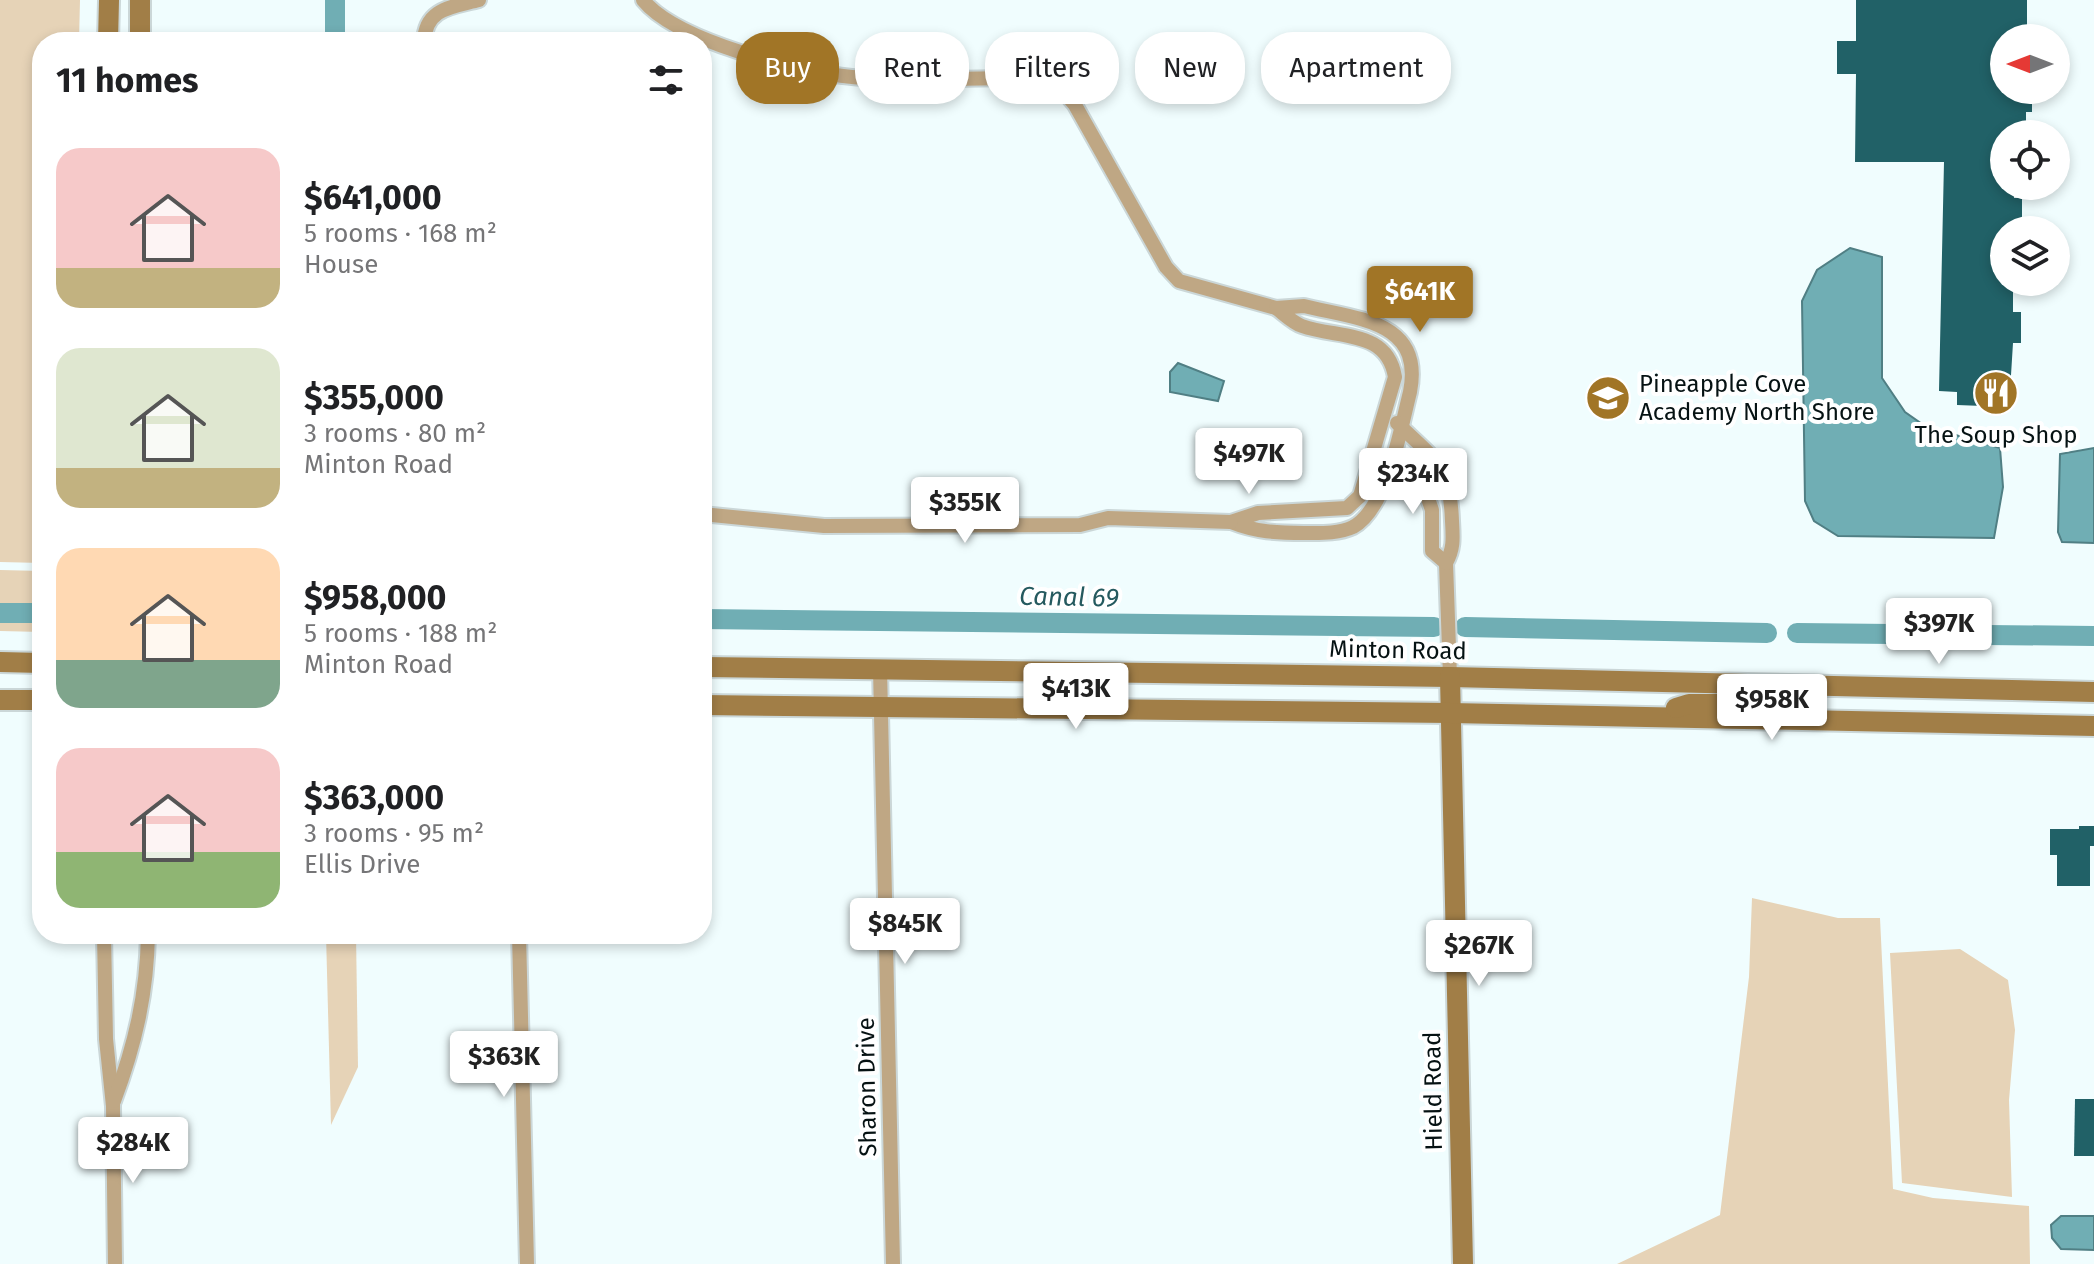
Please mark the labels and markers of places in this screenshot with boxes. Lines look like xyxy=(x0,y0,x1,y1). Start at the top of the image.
pin: $641K xyxy=(1364,266,1476,334)
restaurant icon: The Soup Shop xyxy=(1972,369,2020,417)
place label: Pineapple Cove Academy North Shore xyxy=(1639,370,1875,426)
school or university icon: Pineapple Cove Academy North Shore xyxy=(1584,374,1632,422)
place label: The Soup Shop xyxy=(1914,421,2078,449)
pin: $497K xyxy=(1193,428,1305,496)
pin: $234K xyxy=(1357,448,1469,516)
pin: $355K xyxy=(909,477,1021,545)
pin: $397K xyxy=(1883,598,1995,666)
pin: $413K xyxy=(1020,663,1132,731)
pin: $958K xyxy=(1716,674,1828,742)
pin: $845K xyxy=(849,898,961,966)
pin: $267K xyxy=(1423,920,1535,988)
pin: $363K xyxy=(448,1031,560,1099)
pin: $284K xyxy=(77,1117,189,1185)

